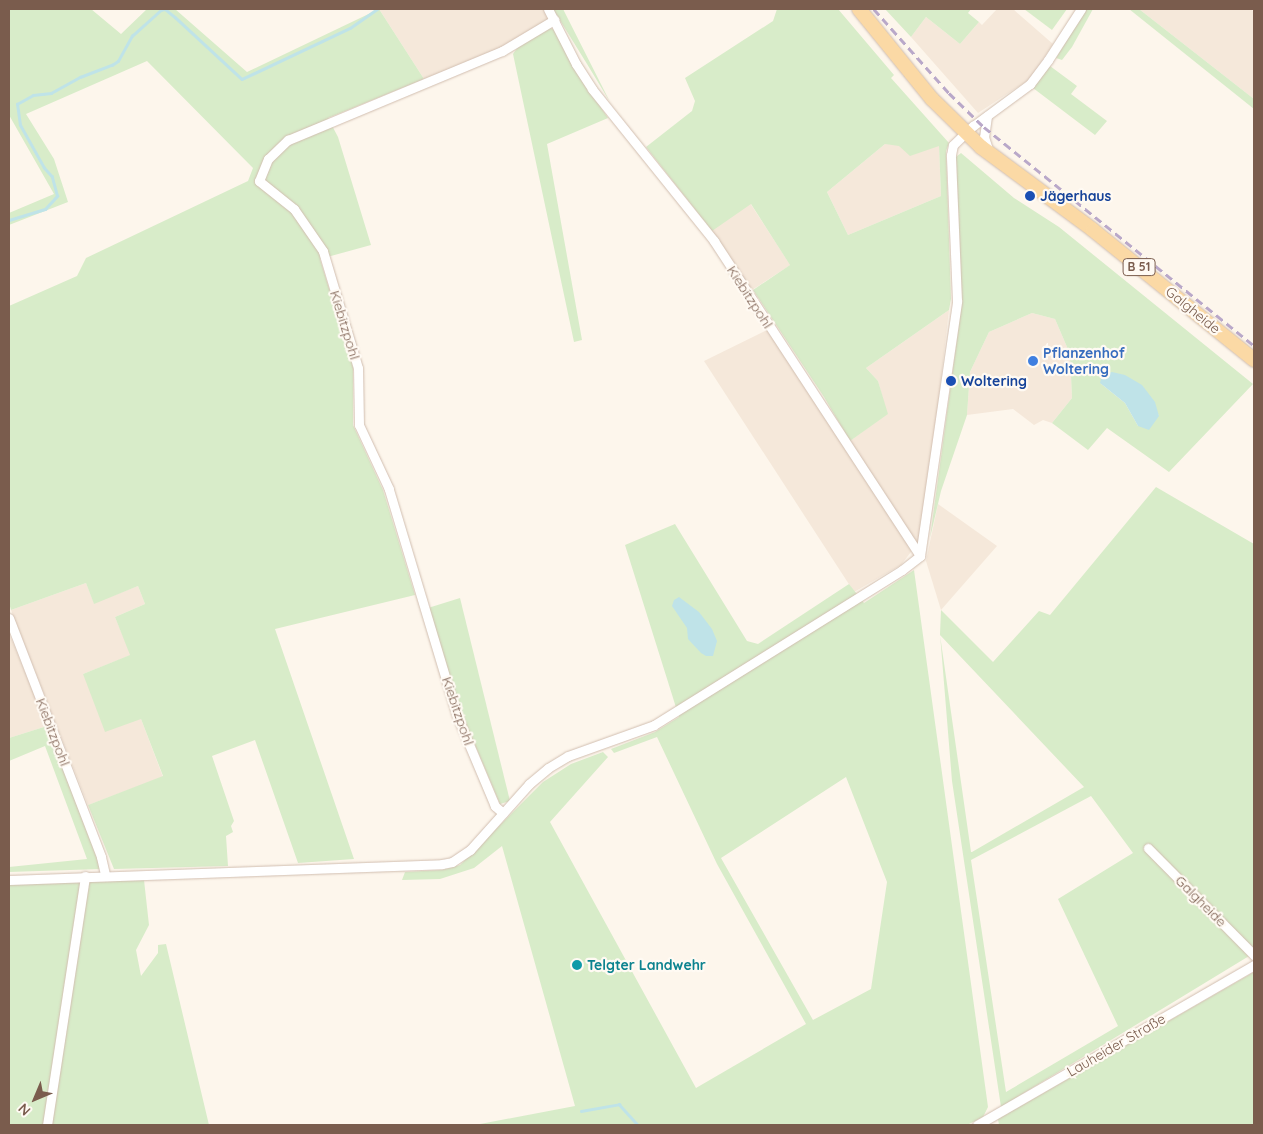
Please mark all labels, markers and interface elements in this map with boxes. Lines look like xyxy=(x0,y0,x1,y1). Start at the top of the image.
place label: Jägerhaus xyxy=(1040,188,1111,204)
marker: Jägerhaus xyxy=(1024,190,1036,202)
road number: B 51 xyxy=(1122,258,1156,276)
street label: Kiebitzpohl xyxy=(724,262,776,332)
street label: Galgheide xyxy=(1162,283,1224,337)
street label: Kiebitzpohl xyxy=(327,288,363,362)
place label: Pflanzenhof Woltering xyxy=(1043,345,1125,378)
marker: Pflanzenhof Woltering xyxy=(1027,355,1039,367)
place label: Woltering xyxy=(961,373,1027,389)
marker: Woltering xyxy=(945,375,957,387)
street label: Kiebitzpohl xyxy=(438,675,478,747)
street label: Kiebitzpohl xyxy=(32,696,74,768)
street label: Galgheide xyxy=(1172,872,1230,930)
place label: Telgter Landwehr xyxy=(587,957,706,973)
marker: Telgter Landwehr xyxy=(571,959,583,971)
street label: Lauheider Straße xyxy=(1064,1010,1168,1080)
north arrow xyxy=(10,1074,60,1124)
text: N xyxy=(14,1100,34,1120)

